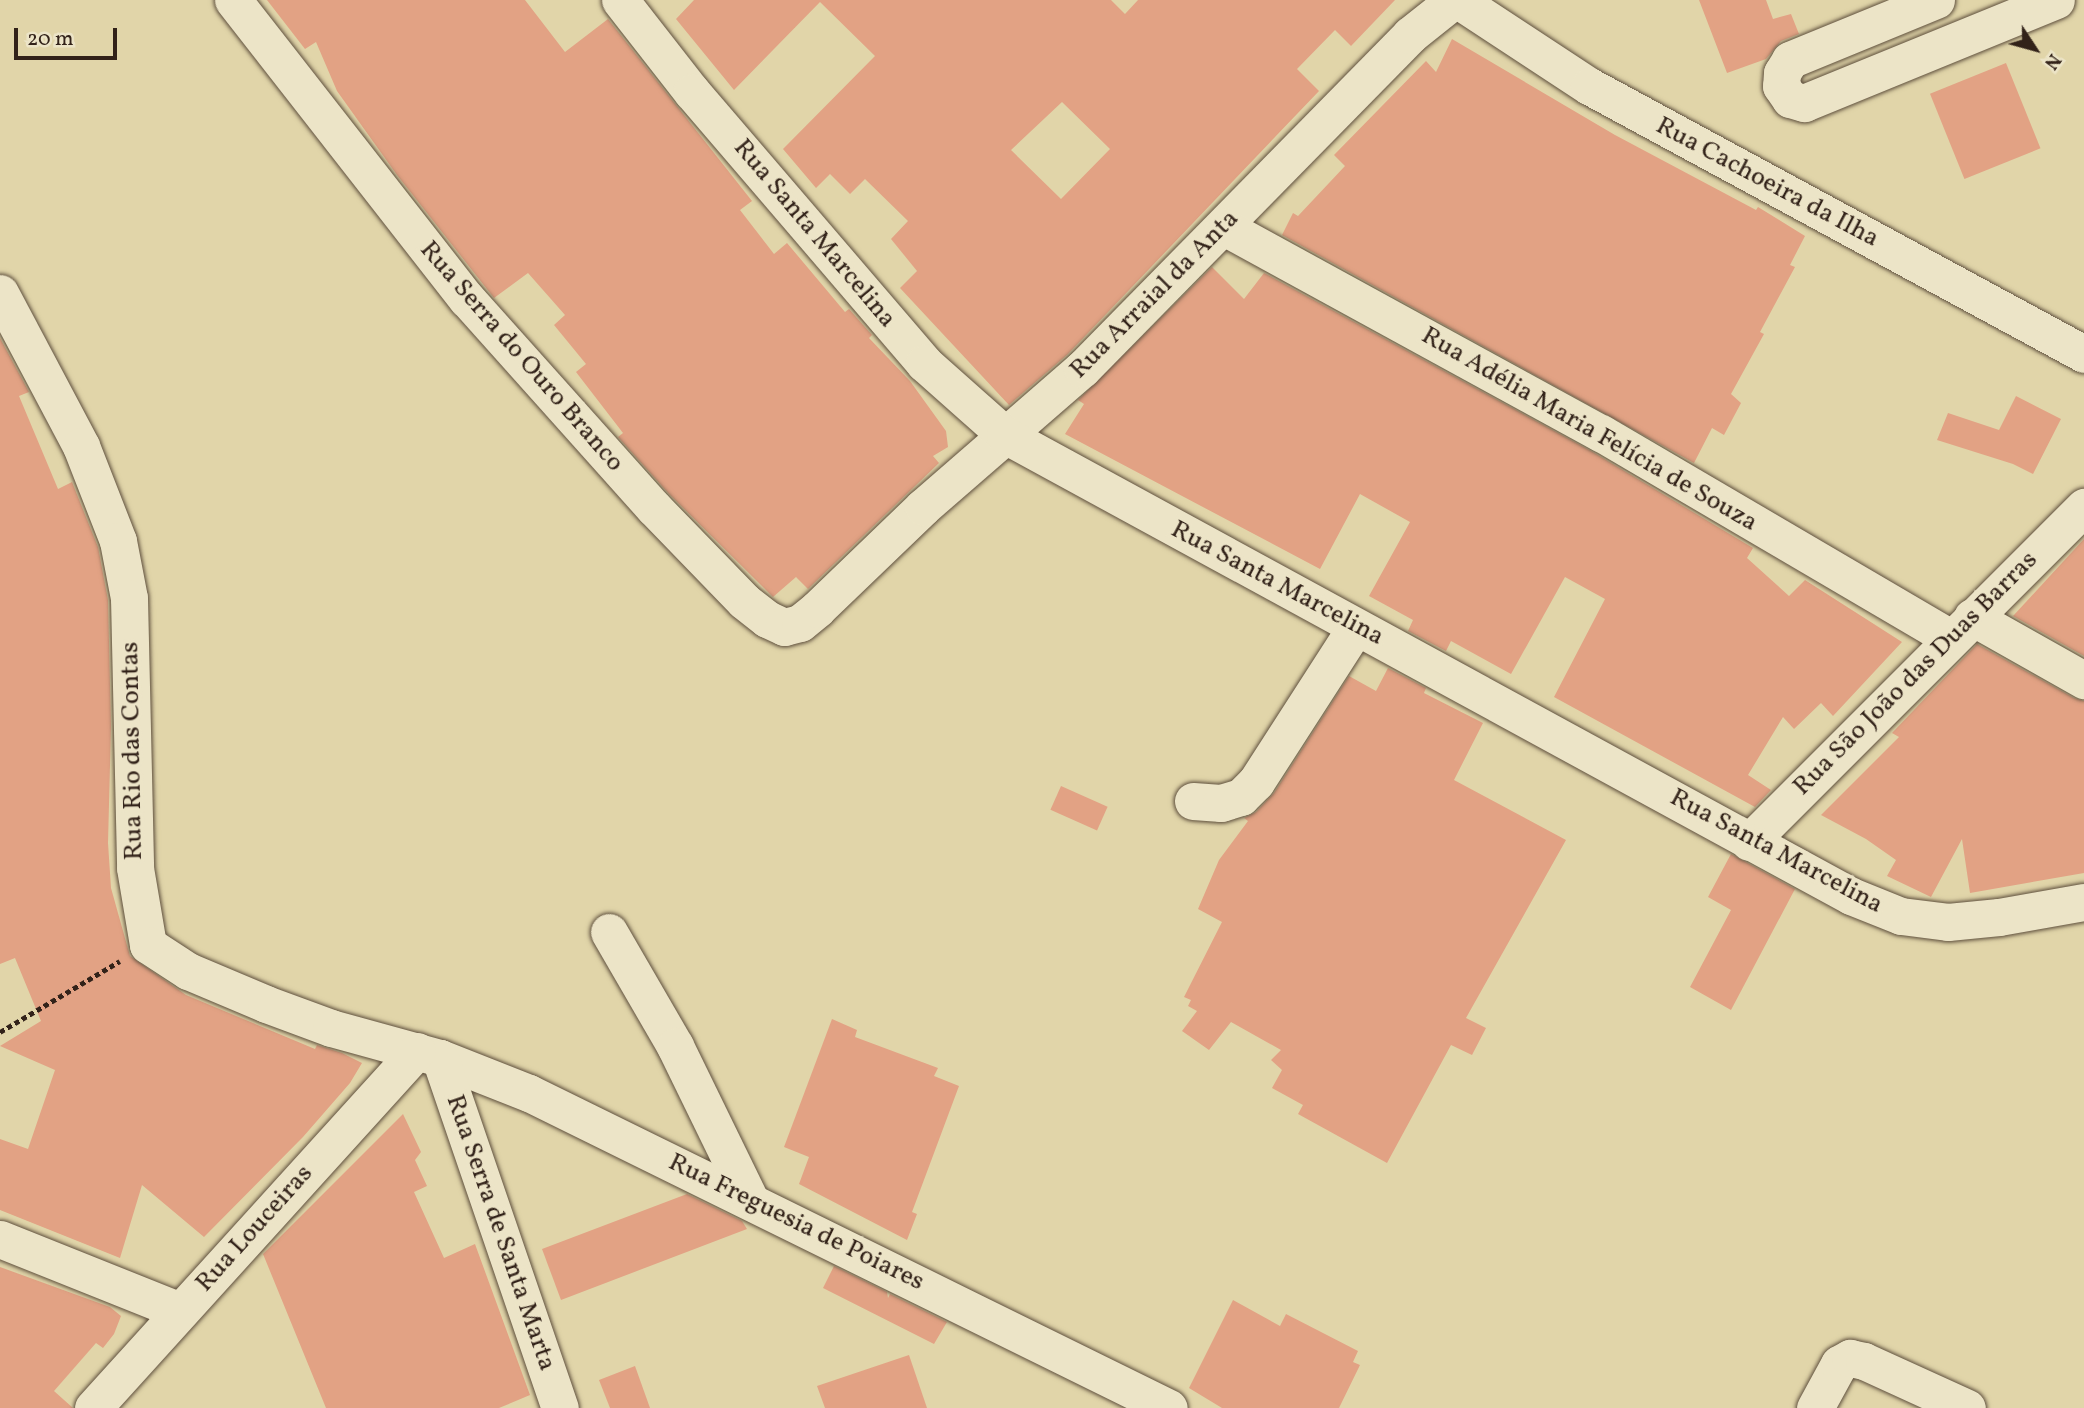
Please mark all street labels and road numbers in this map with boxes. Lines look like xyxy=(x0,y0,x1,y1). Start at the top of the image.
street label: Rua Cachoeira da Ilha xyxy=(1650,111,1884,255)
street label: Rua Santa Marcelina xyxy=(726,133,902,335)
street label: Rua Arraial da Anta xyxy=(1064,204,1246,386)
street label: Rua Serra do Ouro Branco xyxy=(412,235,630,479)
street label: Rua Adélia Maria Felícia de Souza xyxy=(1415,321,1763,539)
street label: Rua Santa Marcelina xyxy=(1165,515,1389,653)
street label: Rua São João das Duas Barras xyxy=(1787,545,2045,803)
street label: Rua Rio das Contas xyxy=(115,641,151,861)
street label: Rua Santa Marcelina xyxy=(1664,783,1888,921)
street label: Rua Serra de Santa Marta xyxy=(438,1091,562,1375)
street label: Rua Freguesia de Poiares xyxy=(663,1147,929,1299)
street label: Rua Louceiras xyxy=(190,1159,320,1299)

